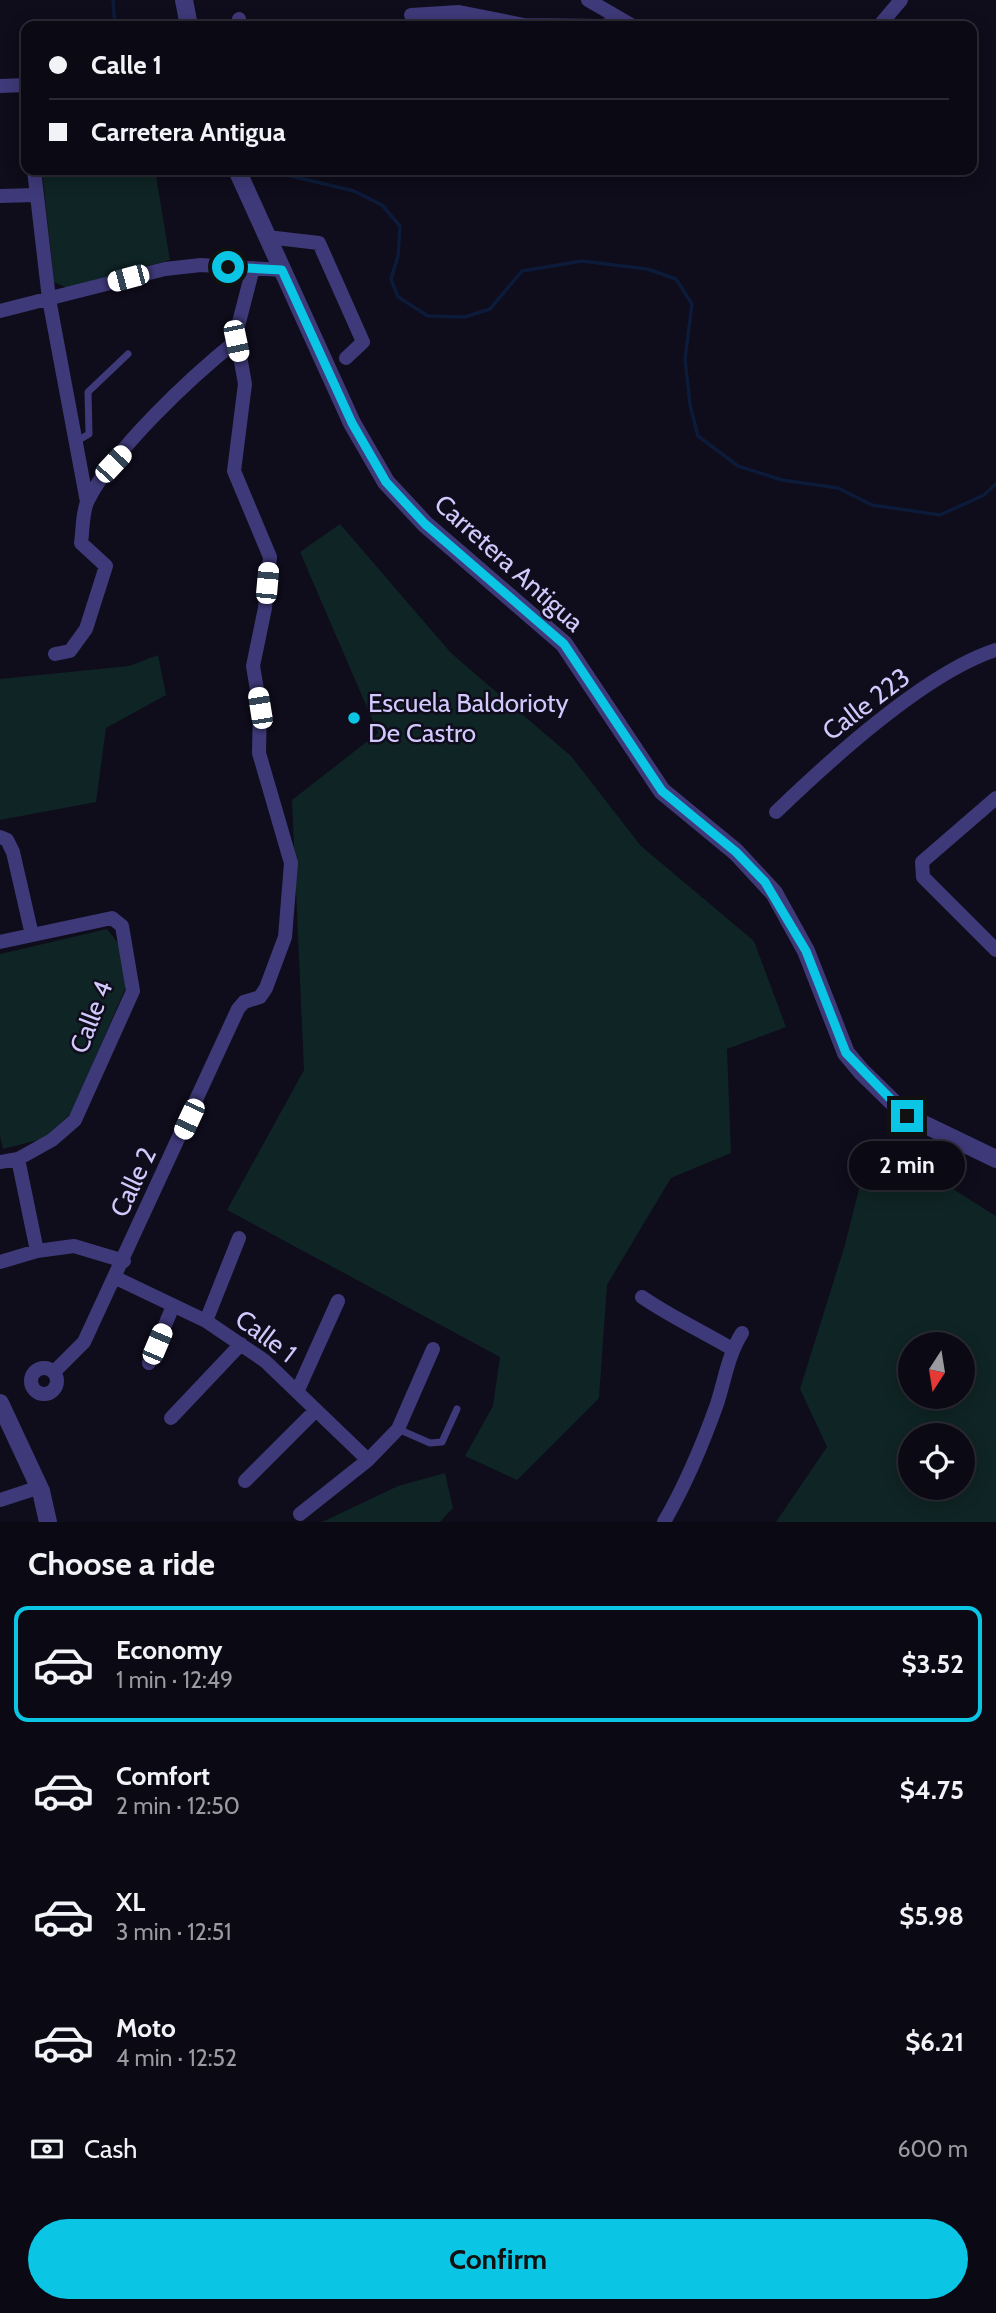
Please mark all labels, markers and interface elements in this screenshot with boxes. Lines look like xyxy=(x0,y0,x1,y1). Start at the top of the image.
text: Calle 1 xyxy=(91,49,162,81)
text: Carretera Antigua xyxy=(91,116,286,148)
route start xyxy=(212,251,244,283)
car xyxy=(105,262,152,294)
car xyxy=(222,318,251,364)
car xyxy=(91,441,136,487)
street label: Carretera Antigua xyxy=(428,488,591,639)
car xyxy=(255,561,280,605)
street label: Calle 223 xyxy=(816,661,916,747)
car xyxy=(247,686,274,730)
place label: Escuela Baldorioty De Castro xyxy=(368,687,569,749)
marker: Escuela Baldorioty De Castro xyxy=(346,710,362,726)
street label: Calle 4 xyxy=(63,976,119,1058)
car xyxy=(171,1096,208,1142)
route end xyxy=(891,1100,923,1132)
callout: 2 min xyxy=(849,1140,965,1190)
street label: Calle 2 xyxy=(103,1142,163,1222)
text: 2 min xyxy=(879,1151,935,1179)
street label: Calle 1 xyxy=(229,1303,303,1369)
car xyxy=(140,1321,175,1367)
north arrow xyxy=(898,1332,975,1409)
map controls xyxy=(898,1332,975,1500)
button: locate xyxy=(898,1423,975,1500)
text: Choose a ride xyxy=(28,1544,215,1583)
icon: car xyxy=(32,1633,95,1696)
text: Economy xyxy=(116,1634,222,1666)
text: $3.52 xyxy=(901,1648,964,1680)
text: 1 min · 12:49 xyxy=(116,1666,233,1694)
icon: car xyxy=(32,1759,95,1822)
text: Comfort xyxy=(116,1760,210,1792)
text: $4.75 xyxy=(900,1774,964,1806)
text: 2 min · 12:50 xyxy=(116,1792,240,1820)
icon: car xyxy=(32,1885,95,1948)
text: XL xyxy=(116,1886,145,1918)
text: $5.98 xyxy=(899,1900,964,1932)
text: 3 min · 12:51 xyxy=(116,1918,232,1946)
icon: car xyxy=(32,2011,95,2074)
text: Moto xyxy=(116,2012,176,2044)
text: $6.21 xyxy=(905,2026,964,2058)
text: 4 min · 12:52 xyxy=(116,2044,237,2072)
icon: cash xyxy=(28,2130,66,2168)
text: Cash xyxy=(84,2133,137,2165)
text: 600 m xyxy=(897,2135,968,2163)
button: Confirm xyxy=(28,2219,968,2299)

